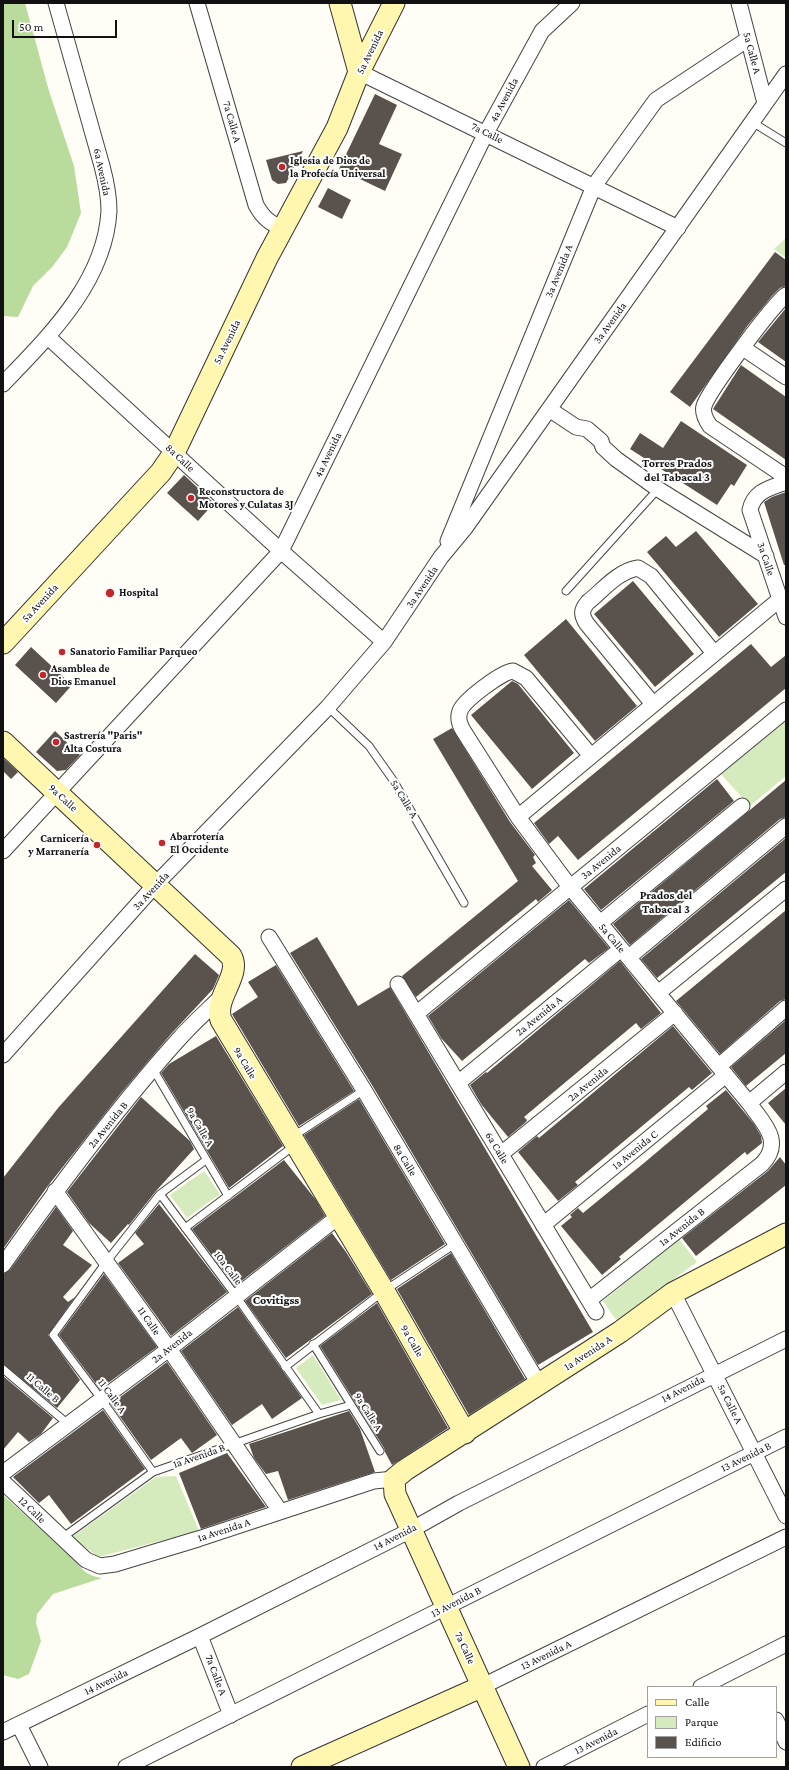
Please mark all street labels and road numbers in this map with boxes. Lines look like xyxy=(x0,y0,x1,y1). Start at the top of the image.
street label: 5a Avenida xyxy=(354,28,386,76)
street label: 5a Calle A xyxy=(740,31,764,75)
street label: 4a Avenida xyxy=(487,76,521,124)
street label: 7a Calle A xyxy=(220,100,244,144)
street label: 7a Calle xyxy=(469,120,505,146)
street label: 6a Avenida xyxy=(91,147,113,197)
street label: 3a Avenida A xyxy=(542,242,576,300)
street label: 3a Avenida xyxy=(591,300,629,346)
street label: 5a Avenida xyxy=(211,318,243,366)
street label: 4a Avenida xyxy=(311,430,345,480)
street label: 8a Calle xyxy=(163,441,197,475)
street label: 3a Calle xyxy=(754,541,778,577)
street label: 3a Avenida xyxy=(403,563,441,611)
street label: 5a Avenida xyxy=(19,581,61,625)
street label: 5a Calle A xyxy=(387,777,421,821)
street label: 9a Calle xyxy=(46,781,80,815)
street label: 3a Avenida xyxy=(578,842,624,882)
street label: 3a Avenida xyxy=(130,869,172,913)
street label: 5a Calle xyxy=(596,921,628,955)
street label: 2a Avenida A xyxy=(513,993,565,1039)
street label: 9a Calle xyxy=(230,1045,260,1081)
street label: 2a Avenida xyxy=(565,1064,611,1104)
street label: 2a Avenida B xyxy=(85,1099,131,1151)
street label: 9a Calle A xyxy=(183,1105,217,1149)
street label: 1a Avenida C xyxy=(610,1128,660,1172)
street label: 6a Calle xyxy=(482,1130,512,1166)
street label: 8a Calle xyxy=(390,1142,420,1178)
street label: 1a Avenida B xyxy=(657,1205,707,1249)
street label: 10a Calle xyxy=(211,1248,245,1288)
street label: 11 Calle xyxy=(135,1304,163,1338)
street label: 9a Calle xyxy=(398,1323,426,1359)
street label: 2a Avenida xyxy=(149,1326,195,1366)
street label: 1a Avenida A xyxy=(562,1333,614,1373)
street label: 11 Calle B xyxy=(24,1370,62,1406)
street label: 14 Avenida xyxy=(659,1372,707,1406)
street label: 11 Calle A xyxy=(95,1376,129,1416)
street label: 5a Calle A xyxy=(714,1382,746,1426)
street label: 9a Calle A xyxy=(351,1390,385,1434)
street label: 13 Avenida B xyxy=(719,1439,773,1475)
street label: 1a Avenida B xyxy=(171,1441,227,1471)
street label: 12 Calle xyxy=(16,1494,48,1526)
street label: 1a Avenida A xyxy=(196,1515,252,1545)
street label: 14 Avenida xyxy=(371,1520,419,1554)
street label: 13 Avenida B xyxy=(429,1584,483,1620)
street label: 7a Calle xyxy=(452,1630,478,1666)
street label: 13 Avenida A xyxy=(519,1637,573,1673)
street label: 7a Calle A xyxy=(202,1653,230,1697)
street label: 14 Avenida xyxy=(82,1666,130,1698)
street label: 13 Avenida xyxy=(572,1725,620,1757)

